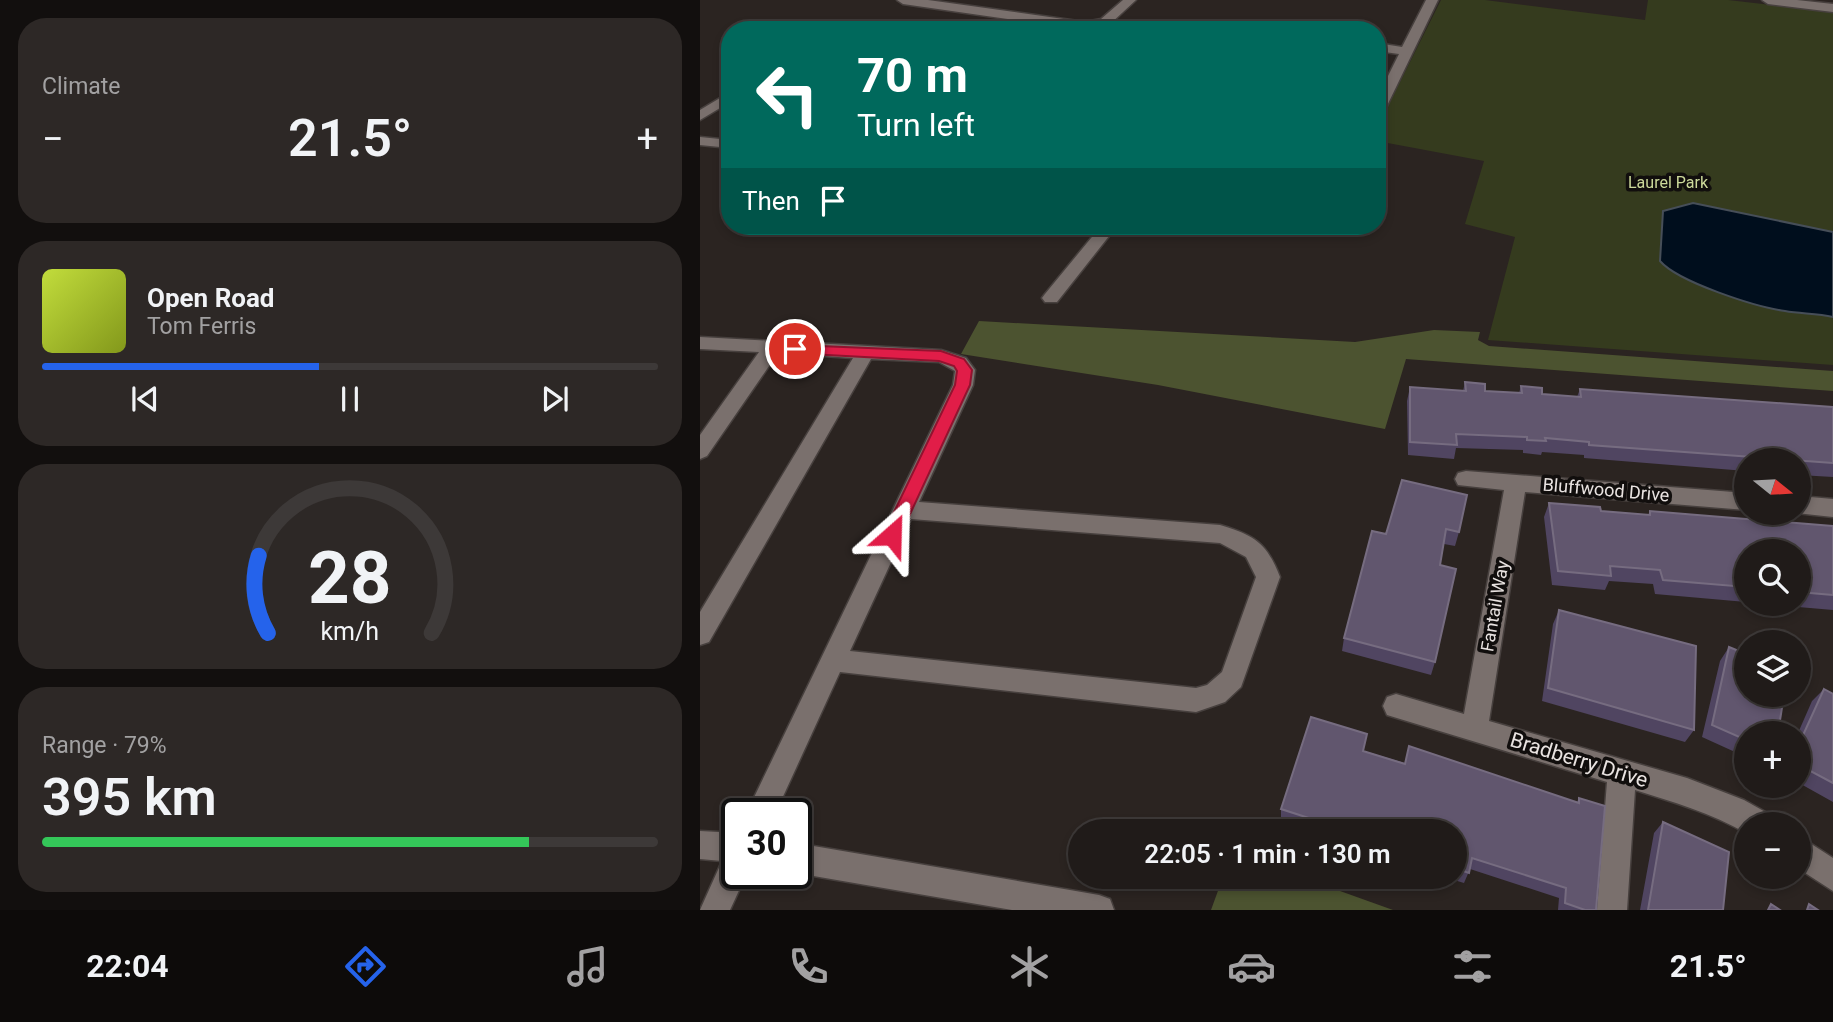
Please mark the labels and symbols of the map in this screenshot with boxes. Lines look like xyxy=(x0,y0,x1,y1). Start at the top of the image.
park label: Laurel Park xyxy=(1628,173,1709,192)
pin xyxy=(765,319,825,379)
north arrow xyxy=(1734,448,1811,525)
street label: Bluffwood Drive xyxy=(1542,474,1670,506)
position arrow xyxy=(855,498,929,572)
street label: Fantail Way xyxy=(1476,558,1513,653)
street label: Bradberry Drive xyxy=(1507,728,1651,792)
speed limit sign: 30 xyxy=(721,798,812,889)

